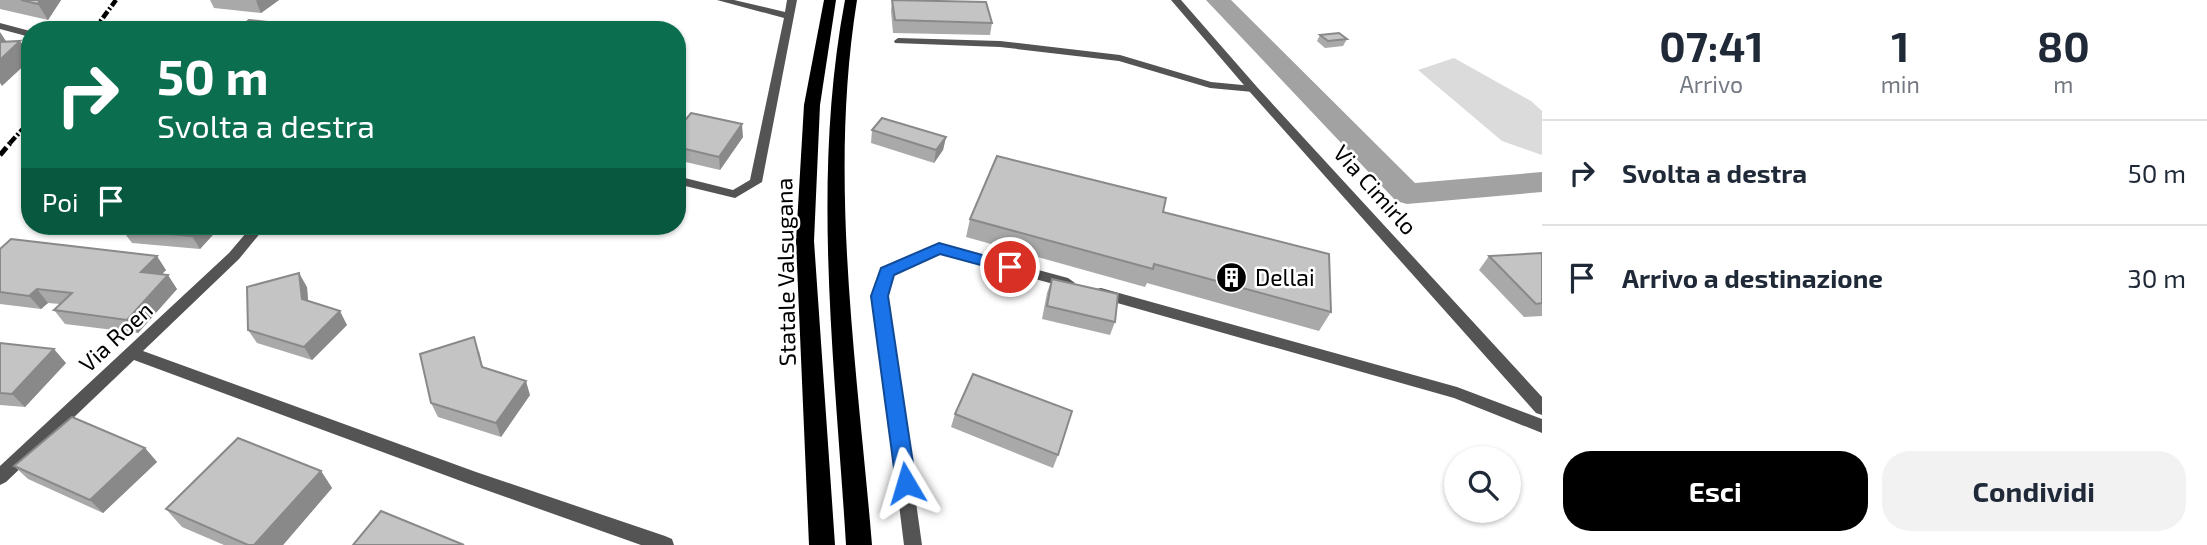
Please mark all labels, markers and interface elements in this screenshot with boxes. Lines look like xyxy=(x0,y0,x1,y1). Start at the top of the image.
text: 07:41 xyxy=(1659,20,1764,70)
text: 1 xyxy=(1891,20,1909,70)
text: 80 xyxy=(2037,20,2090,70)
text: 50 m xyxy=(157,46,269,105)
icon: right xyxy=(42,49,133,140)
text: Arrivo xyxy=(1680,70,1743,98)
text: min xyxy=(1881,70,1920,98)
text: m xyxy=(2053,70,2074,98)
text: Svolta a destra xyxy=(157,106,375,144)
street label: Via Cimirlo xyxy=(1328,139,1423,240)
icon: right xyxy=(1563,154,1601,192)
text: Svolta a destra xyxy=(1622,157,1807,188)
text: 50 m xyxy=(2128,157,2186,188)
street label: Statale Valsugana xyxy=(769,178,801,366)
icon: arrive xyxy=(92,182,130,220)
text: Poi xyxy=(42,186,78,217)
pin xyxy=(980,237,1040,297)
icon: arrive xyxy=(991,248,1029,286)
icon: arrive xyxy=(1563,259,1601,297)
building icon: Dellai xyxy=(1215,261,1249,295)
text: Arrivo a destinazione xyxy=(1622,262,1883,293)
text: 30 m xyxy=(2127,262,2186,293)
place label: Dellai xyxy=(1255,263,1315,291)
street label: Via Roen xyxy=(73,295,158,377)
position arrow xyxy=(869,446,943,520)
map controls xyxy=(1444,446,1521,523)
button: search xyxy=(1444,446,1521,523)
button: Esci xyxy=(1563,451,1868,531)
button: Condividi xyxy=(1882,451,2186,531)

